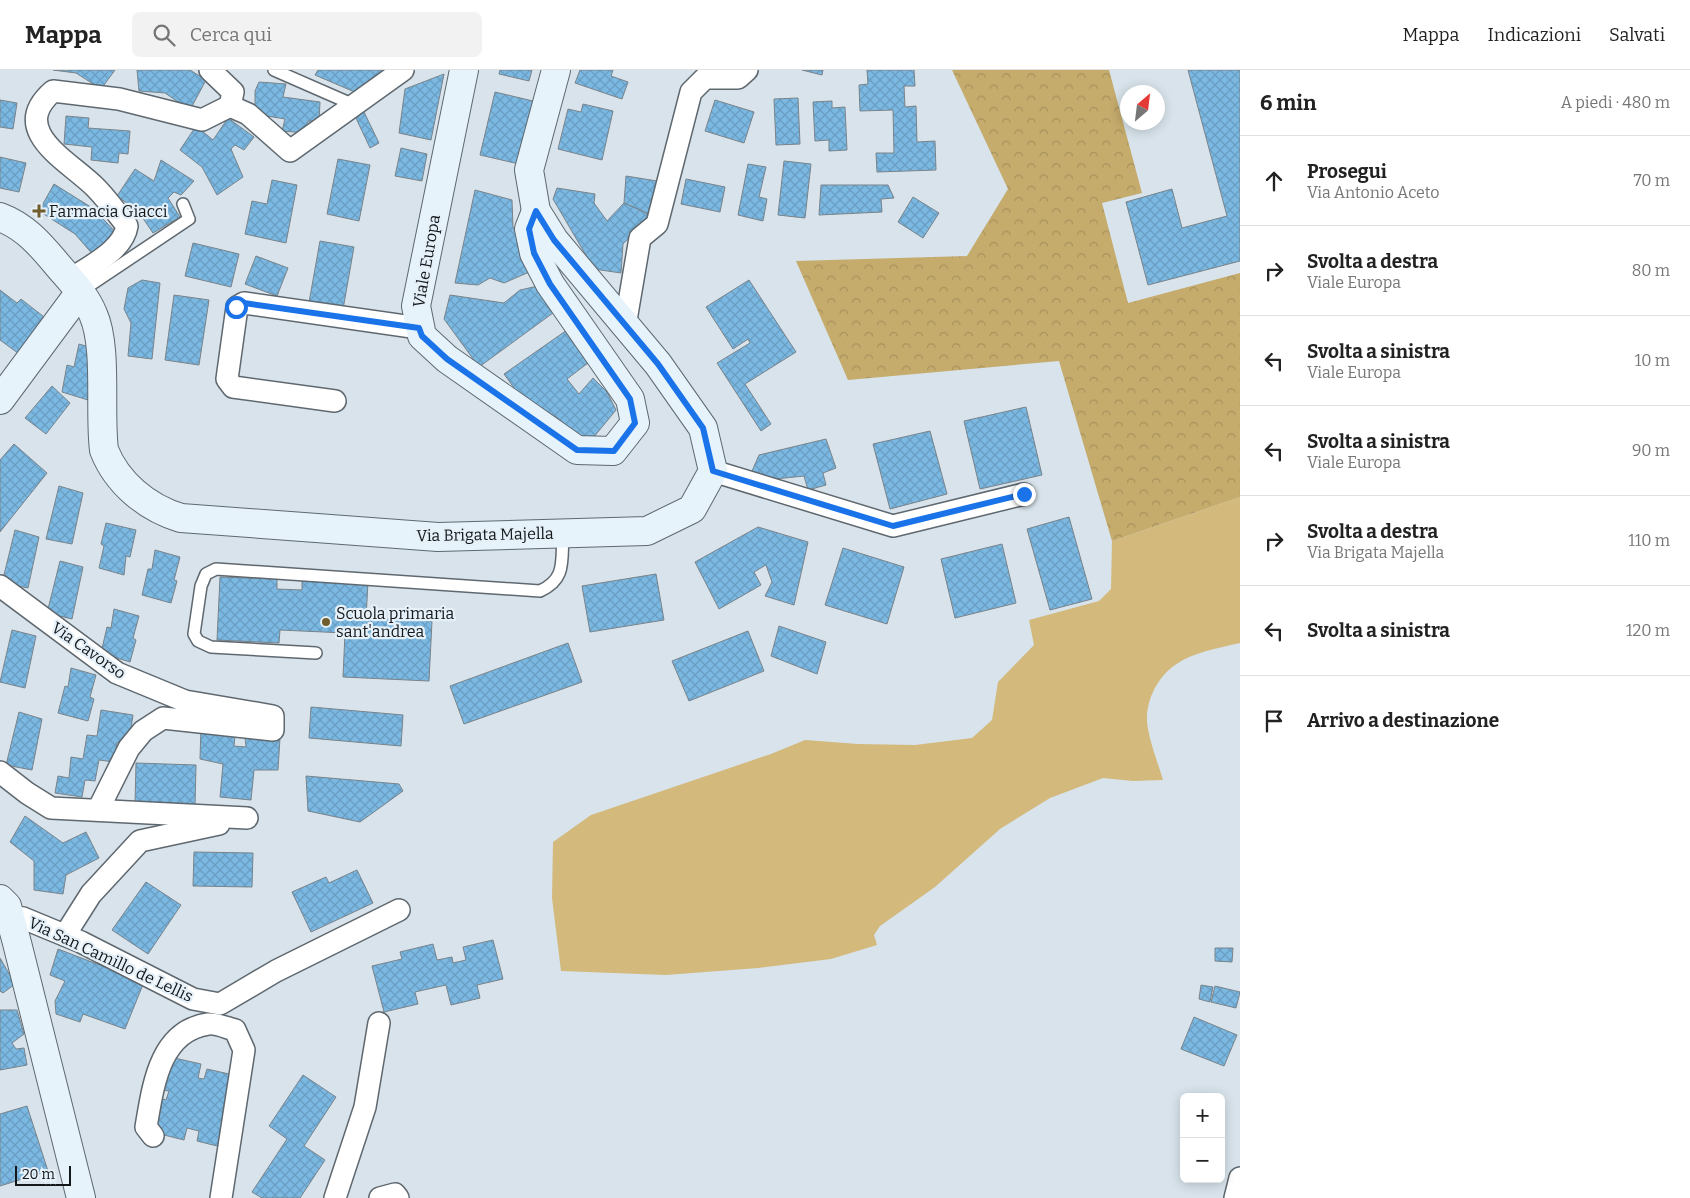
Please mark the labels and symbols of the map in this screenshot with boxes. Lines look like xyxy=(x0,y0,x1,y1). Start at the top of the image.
north arrow xyxy=(1120,85,1165,130)
place label: Farmacia Giacci xyxy=(49,202,168,221)
marker: Farmacia Giacci xyxy=(33,205,45,217)
street label: Viale Europa xyxy=(409,213,444,309)
route start xyxy=(225,296,248,319)
route end xyxy=(1013,483,1036,506)
street label: Via Brigata Majella xyxy=(416,524,554,545)
place label: Scuola primaria sant'andrea xyxy=(336,604,454,641)
marker: Scuola primaria sant'andrea xyxy=(320,616,332,628)
street label: Via Cavorso xyxy=(48,618,129,683)
street label: Via San Camillo de Lellis xyxy=(26,913,196,1006)
scale bar xyxy=(15,1163,71,1186)

